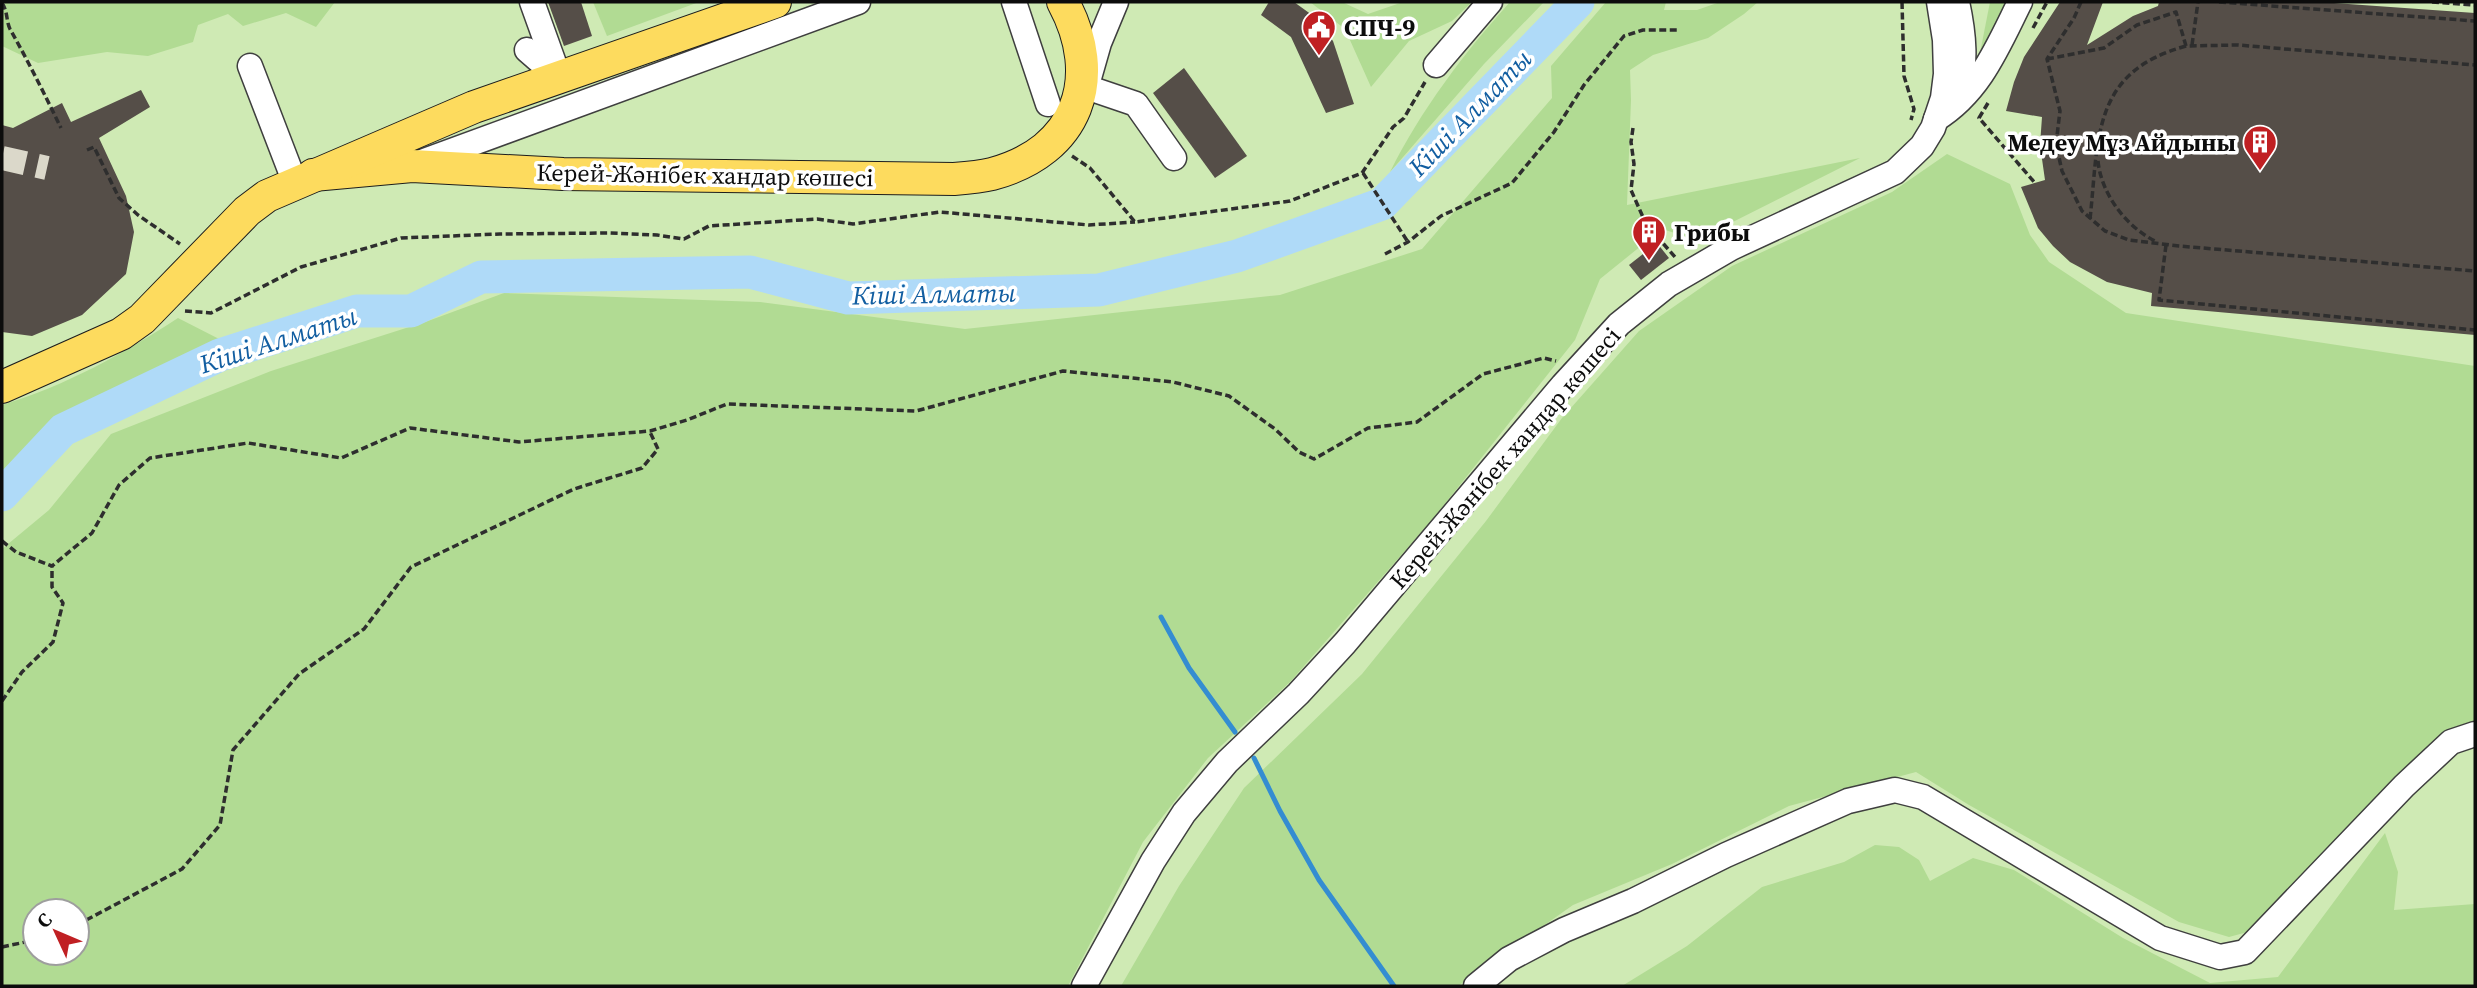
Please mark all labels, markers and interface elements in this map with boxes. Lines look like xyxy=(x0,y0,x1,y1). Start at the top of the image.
public building icon: СПЧ-9 xyxy=(1300,8,1338,57)
place label: СПЧ-9 xyxy=(1344,11,1415,44)
water label: Кіші Алматы xyxy=(1400,41,1540,185)
building icon: Медеу Мұз Айдыны xyxy=(2241,123,2279,172)
place label: Медеу Мұз Айдыны xyxy=(2007,126,2236,159)
street label: Керей-Жәнібек хандар көшесі xyxy=(536,156,874,194)
building icon: Грибы xyxy=(1630,213,1668,262)
place label: Грибы xyxy=(1674,216,1750,249)
water label: Кіші Алматы xyxy=(851,275,1017,313)
water label: Кіші Алматы xyxy=(194,297,362,383)
street label: Керей-Жәнібек хандар көшесі xyxy=(1382,320,1628,596)
north arrow xyxy=(21,897,91,967)
text: С xyxy=(30,907,57,933)

